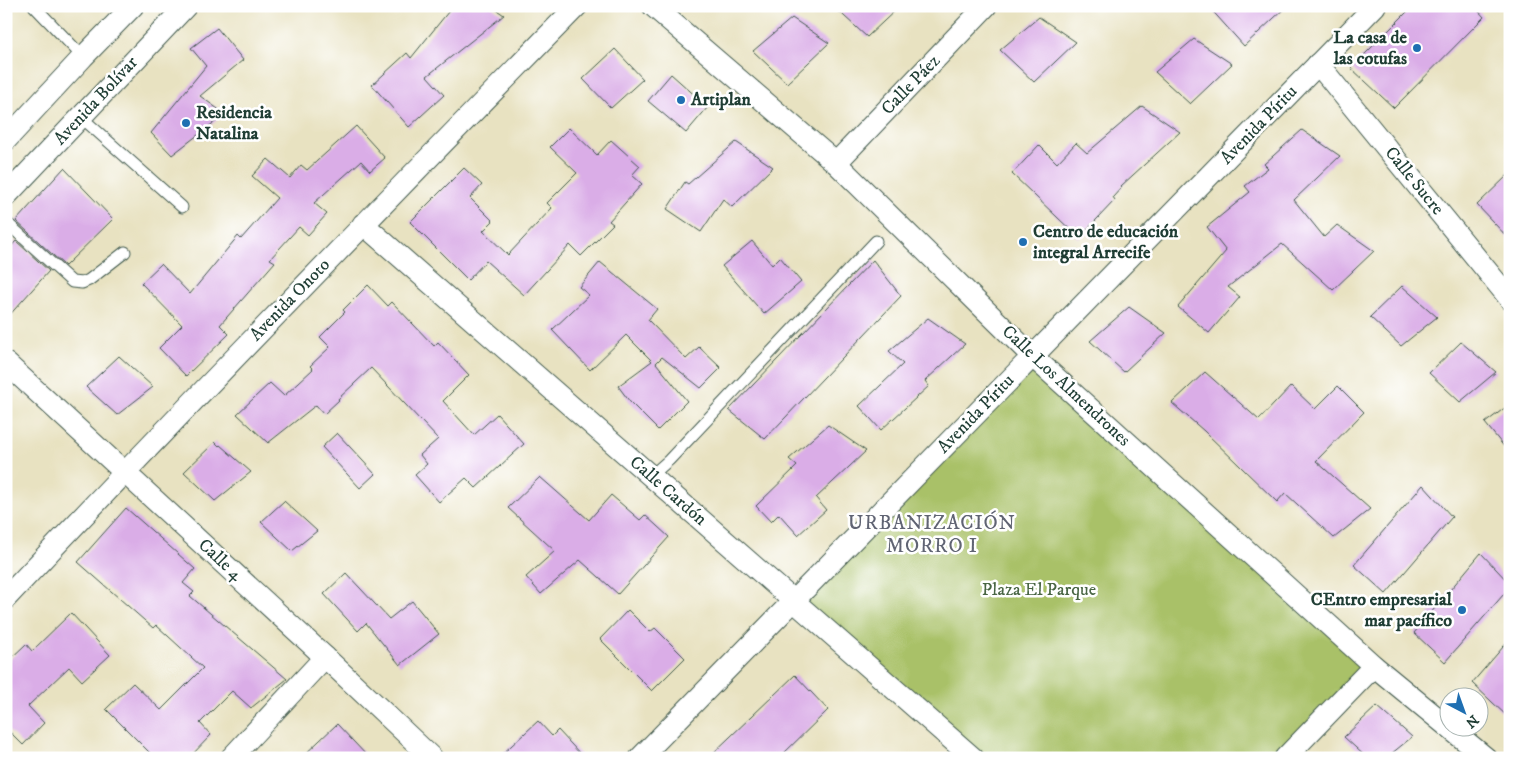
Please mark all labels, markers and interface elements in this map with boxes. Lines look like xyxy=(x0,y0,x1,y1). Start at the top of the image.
place label: La casa de las cotufas xyxy=(1333,27,1408,70)
marker: La casa de las cotufas xyxy=(1411,42,1423,54)
street label: Calle Páez xyxy=(877,50,945,120)
street label: Avenida Bolívar xyxy=(49,52,143,150)
street label: Avenida Píritu xyxy=(1216,81,1302,169)
place label: Artiplan xyxy=(690,89,752,111)
marker: Artiplan xyxy=(675,94,687,106)
place label: Residencia Natalina xyxy=(196,102,272,145)
marker: Residencia Natalina xyxy=(180,117,192,129)
street label: Calle Sucre xyxy=(1380,142,1448,220)
place label: Centro de educación integral Arrecife xyxy=(1033,221,1179,264)
marker: Centro de educación integral Arrecife xyxy=(1017,236,1029,248)
street label: Avenida Onoto xyxy=(245,254,335,346)
street label: Calle Los Almendrones xyxy=(997,321,1135,451)
street label: Avenida Píritu xyxy=(933,370,1019,458)
street label: Calle Cardón xyxy=(625,452,712,531)
district label: URBANIZACIÓN MORRO I xyxy=(848,510,1016,559)
street label: Calle 4 xyxy=(193,534,247,586)
park label: Plaza El Parque xyxy=(982,579,1096,601)
place label: CEntro empresarial mar pacífico xyxy=(1311,589,1453,632)
marker: CEntro empresarial mar pacífico xyxy=(1456,604,1468,616)
north arrow xyxy=(1438,686,1488,736)
text: N xyxy=(1461,710,1482,732)

